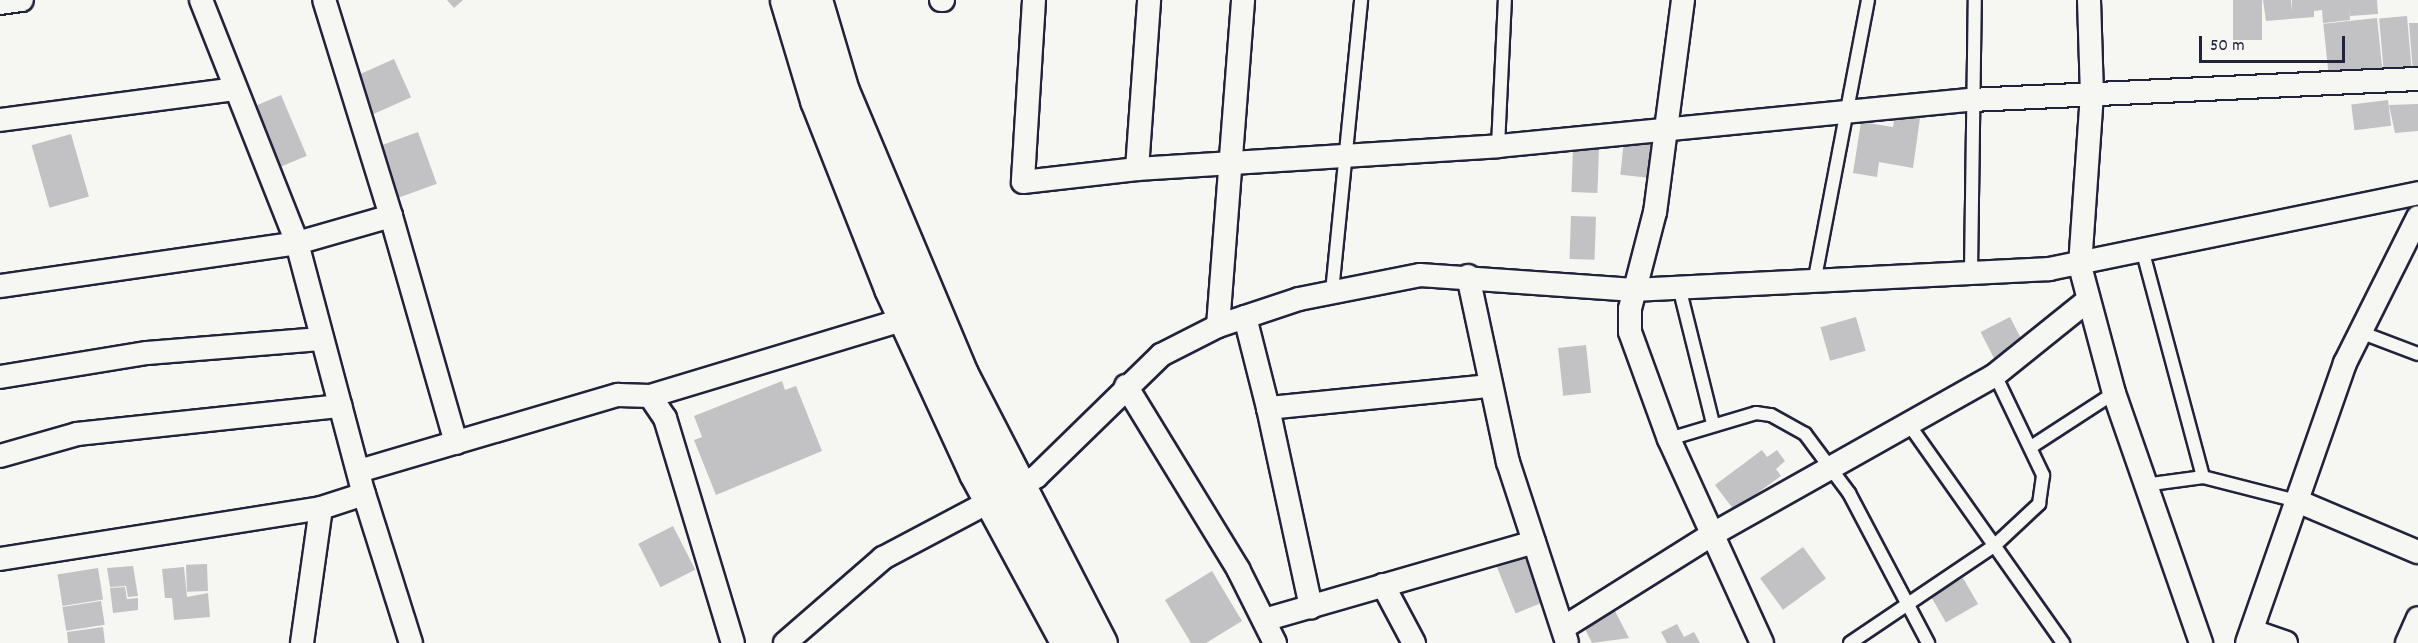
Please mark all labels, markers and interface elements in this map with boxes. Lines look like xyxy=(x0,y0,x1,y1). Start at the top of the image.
scale bar xyxy=(2202,24,2348,62)
text: 50 m xyxy=(2210,34,2245,59)

